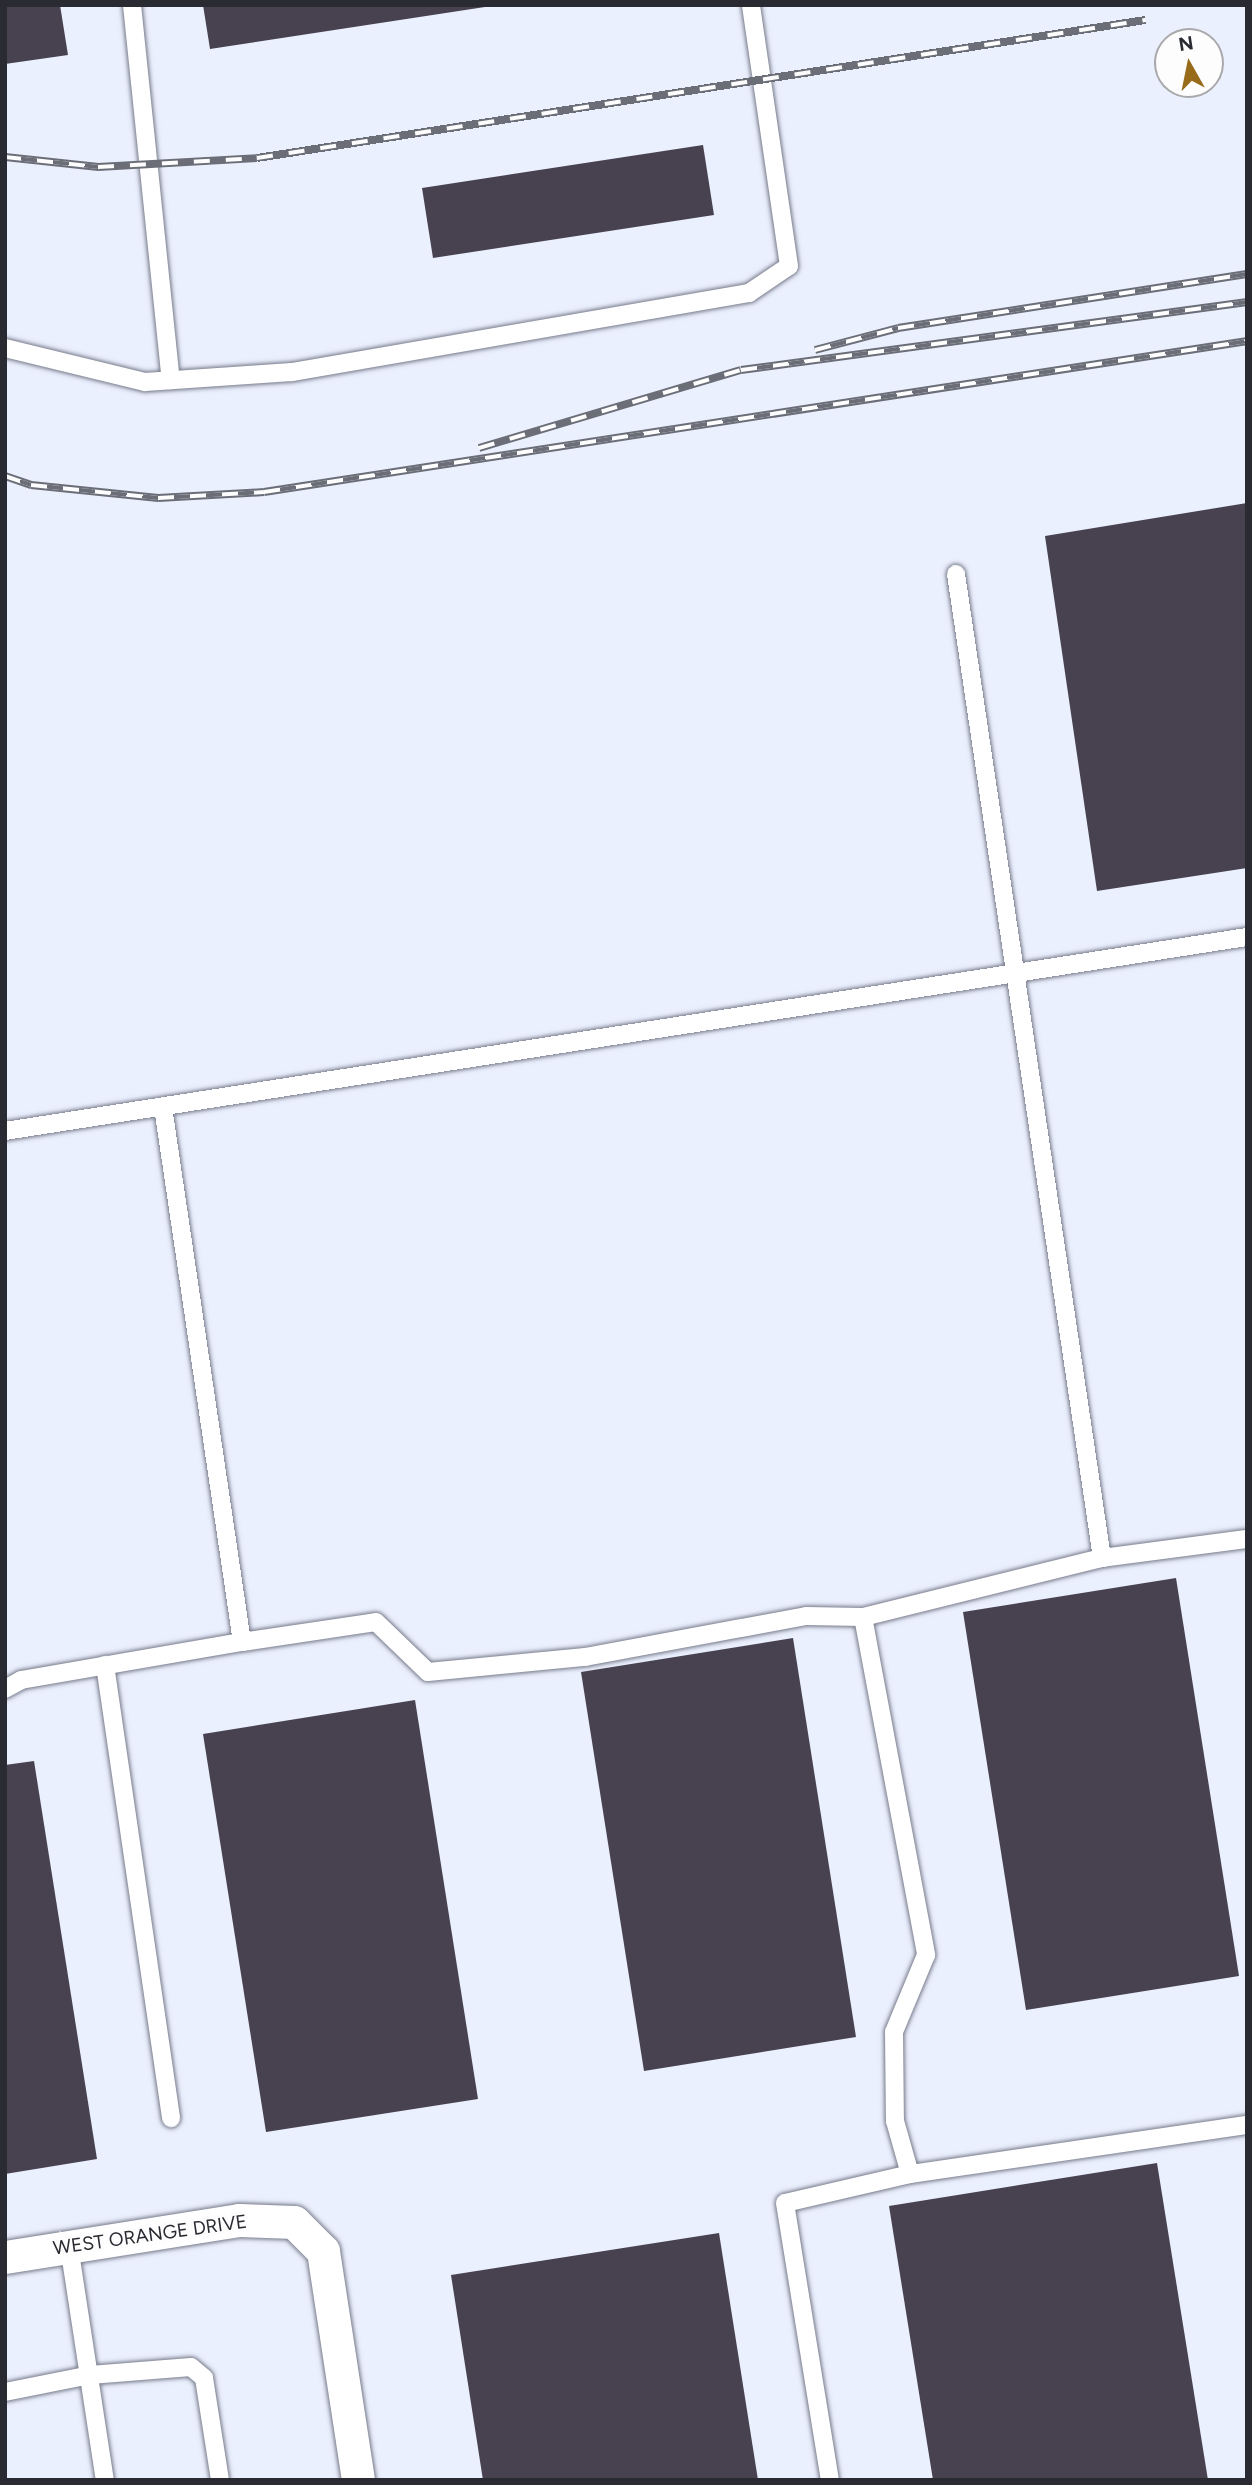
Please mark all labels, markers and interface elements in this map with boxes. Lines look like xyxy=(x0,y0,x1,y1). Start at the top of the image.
north arrow xyxy=(1154,28,1224,98)
text: N xyxy=(1177,31,1195,56)
street label: WEST ORANGE DRIVE xyxy=(52,2210,248,2260)

